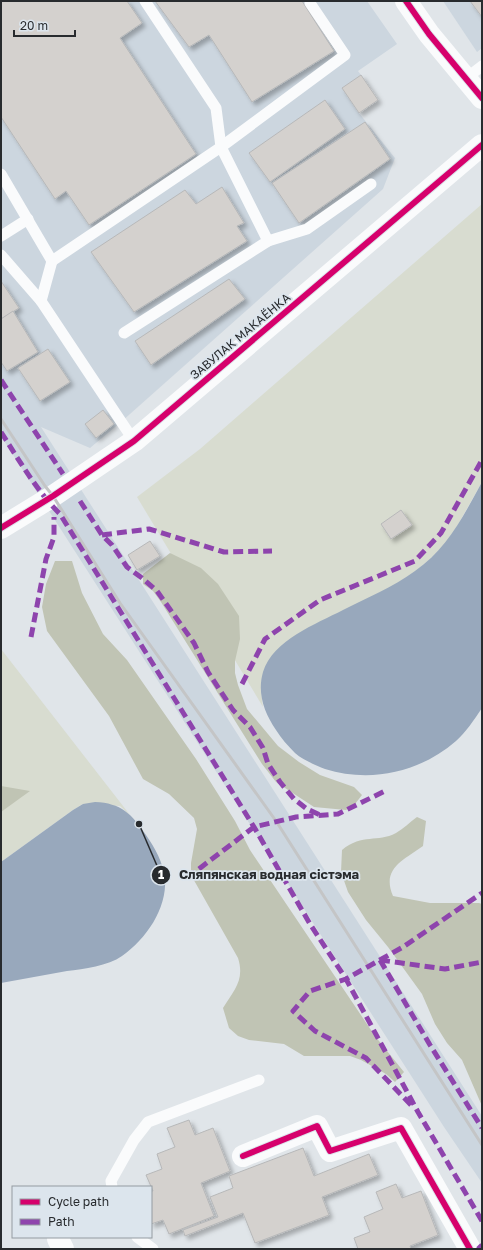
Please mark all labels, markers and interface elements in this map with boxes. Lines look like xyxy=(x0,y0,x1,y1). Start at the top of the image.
scale bar xyxy=(14,12,75,38)
text: 20 m xyxy=(20,18,48,33)
street label: ЗАВУЛАК МАКАЁНКА xyxy=(187,290,293,382)
callout: Сляпянская водная сістэма xyxy=(151,862,367,887)
text: Сляпянская водная сістэма xyxy=(179,866,360,882)
text: 1 xyxy=(158,867,164,882)
legend xyxy=(12,1186,152,1238)
text: Cycle path xyxy=(48,1194,109,1209)
text: Path xyxy=(48,1214,75,1229)

